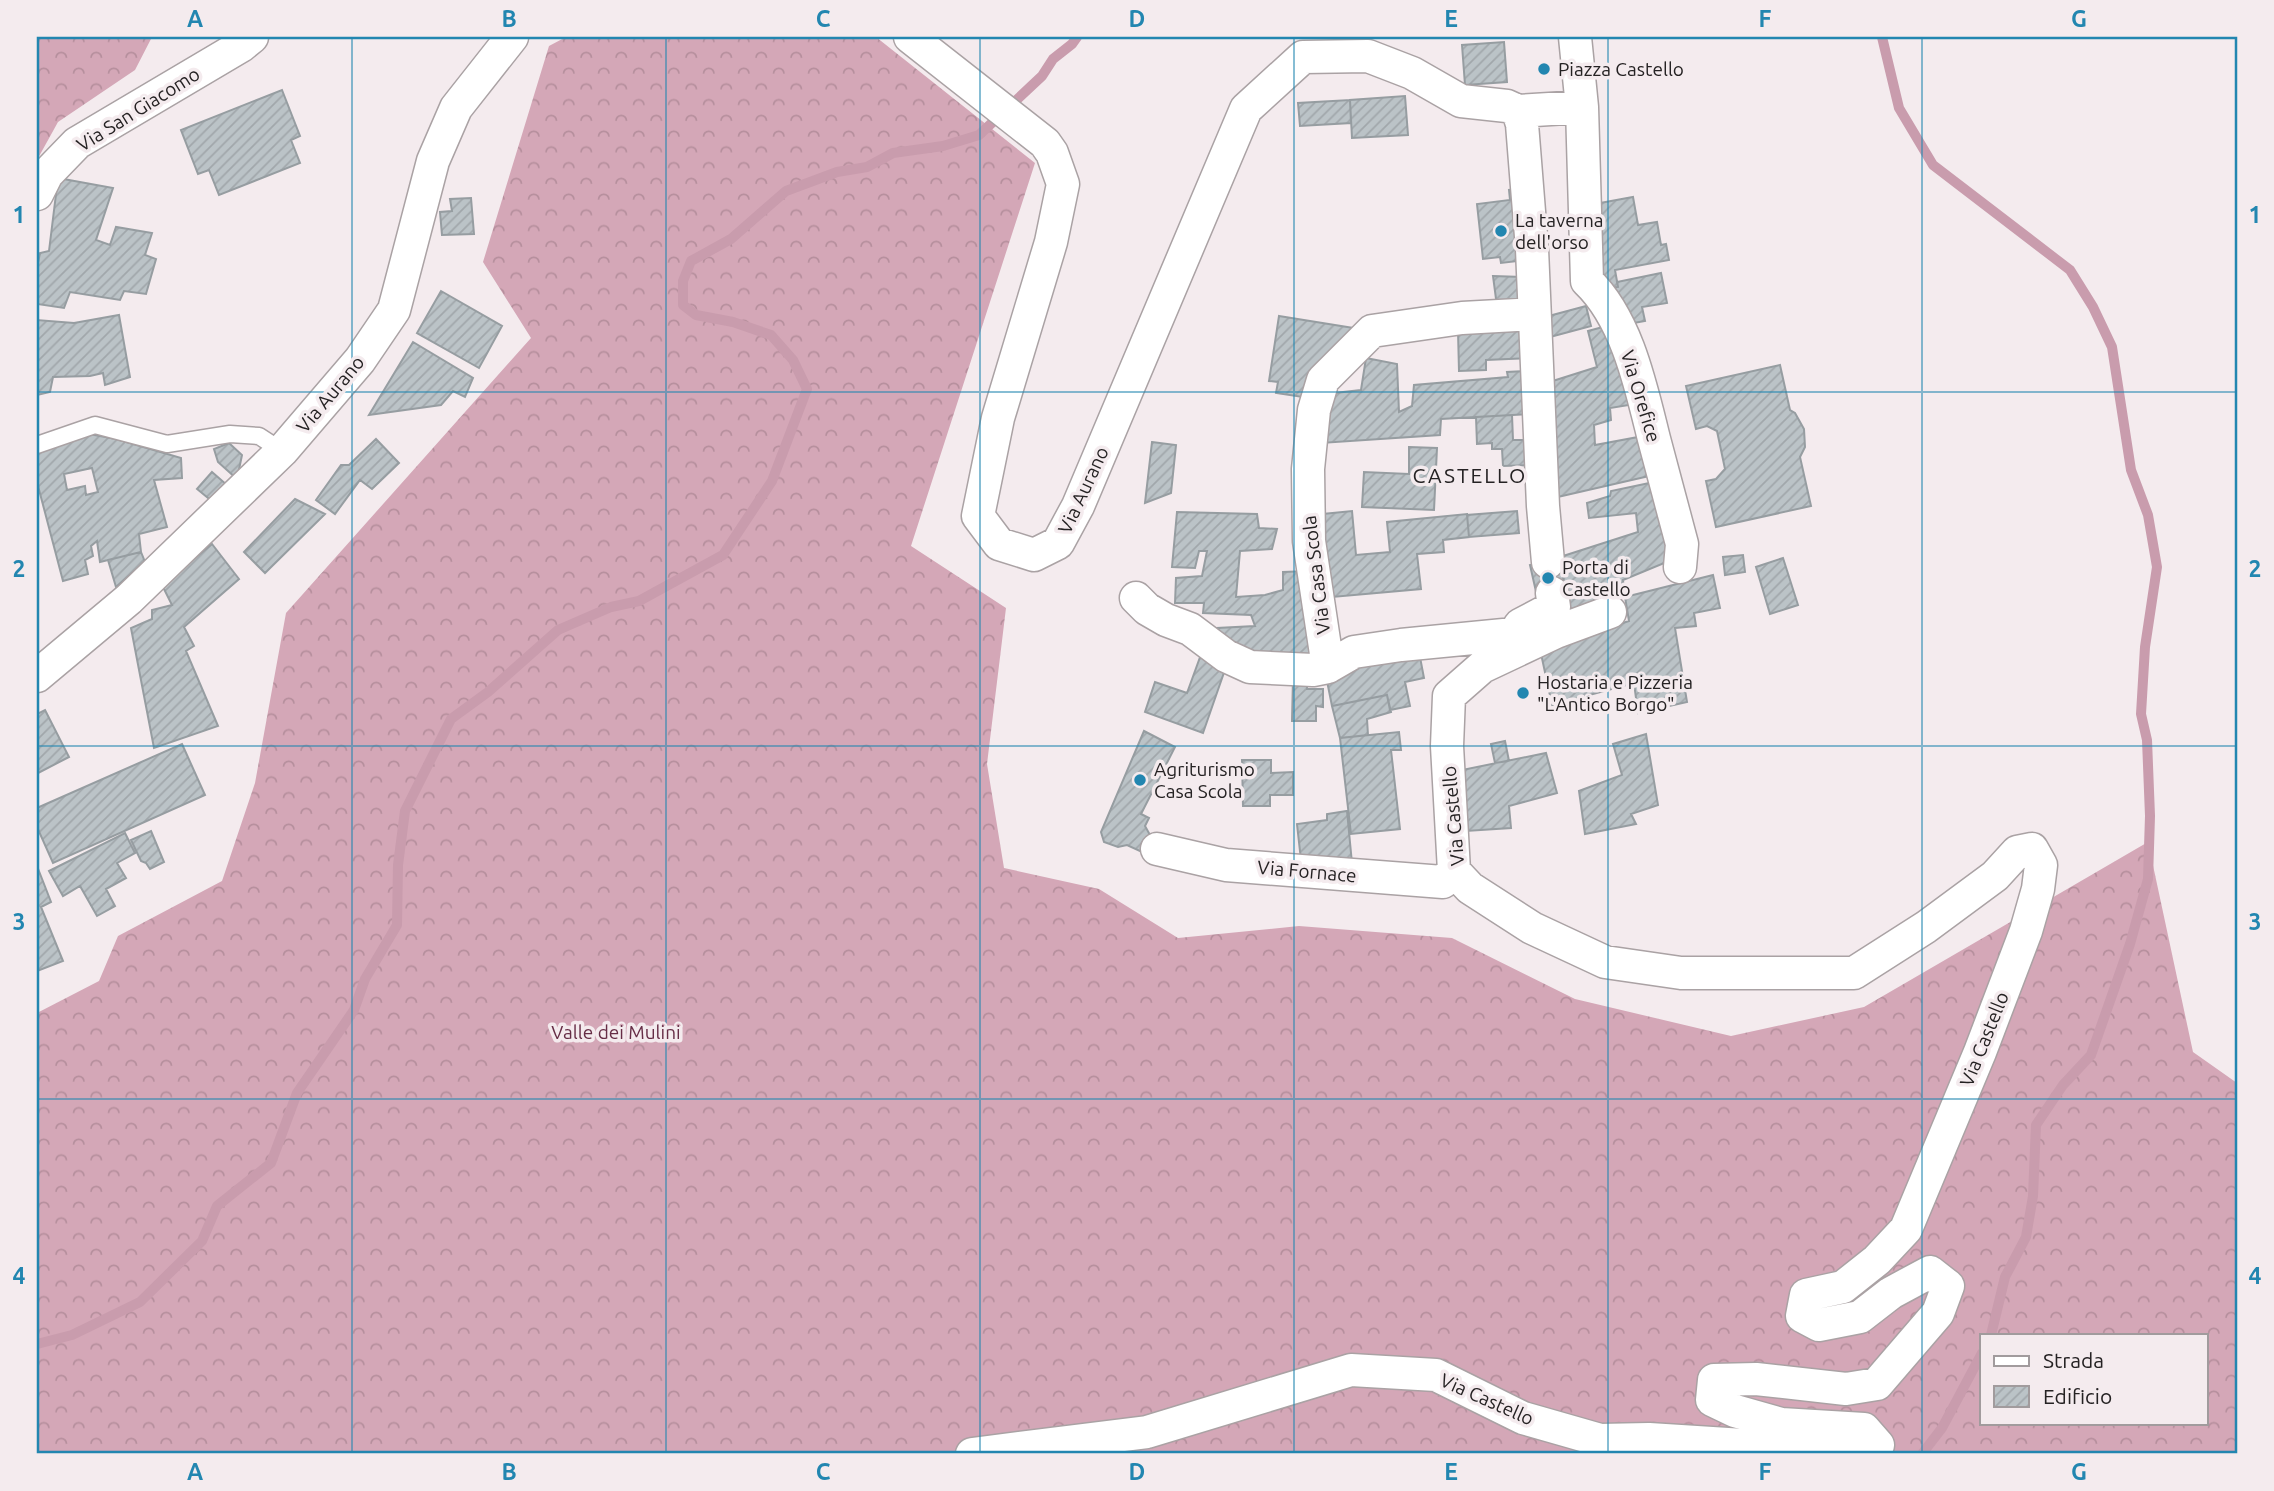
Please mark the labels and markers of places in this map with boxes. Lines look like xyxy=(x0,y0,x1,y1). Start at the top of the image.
place label: Piazza Castello xyxy=(1558,58,1684,80)
marker: Piazza Castello xyxy=(1536,61,1552,77)
place label: La taverna dell'orso xyxy=(1515,209,1604,253)
marker: La taverna dell'orso xyxy=(1493,223,1509,239)
place label: Porta di Castello xyxy=(1562,556,1631,600)
marker: Porta di Castello xyxy=(1540,570,1556,586)
place label: Hostaria e Pizzeria "L'Antico Borgo" xyxy=(1537,671,1693,715)
marker: Hostaria e Pizzeria "L'Antico Borgo" xyxy=(1515,685,1531,701)
place label: Agriturismo Casa Scola xyxy=(1154,758,1255,802)
marker: Agriturismo Casa Scola xyxy=(1132,772,1148,788)

